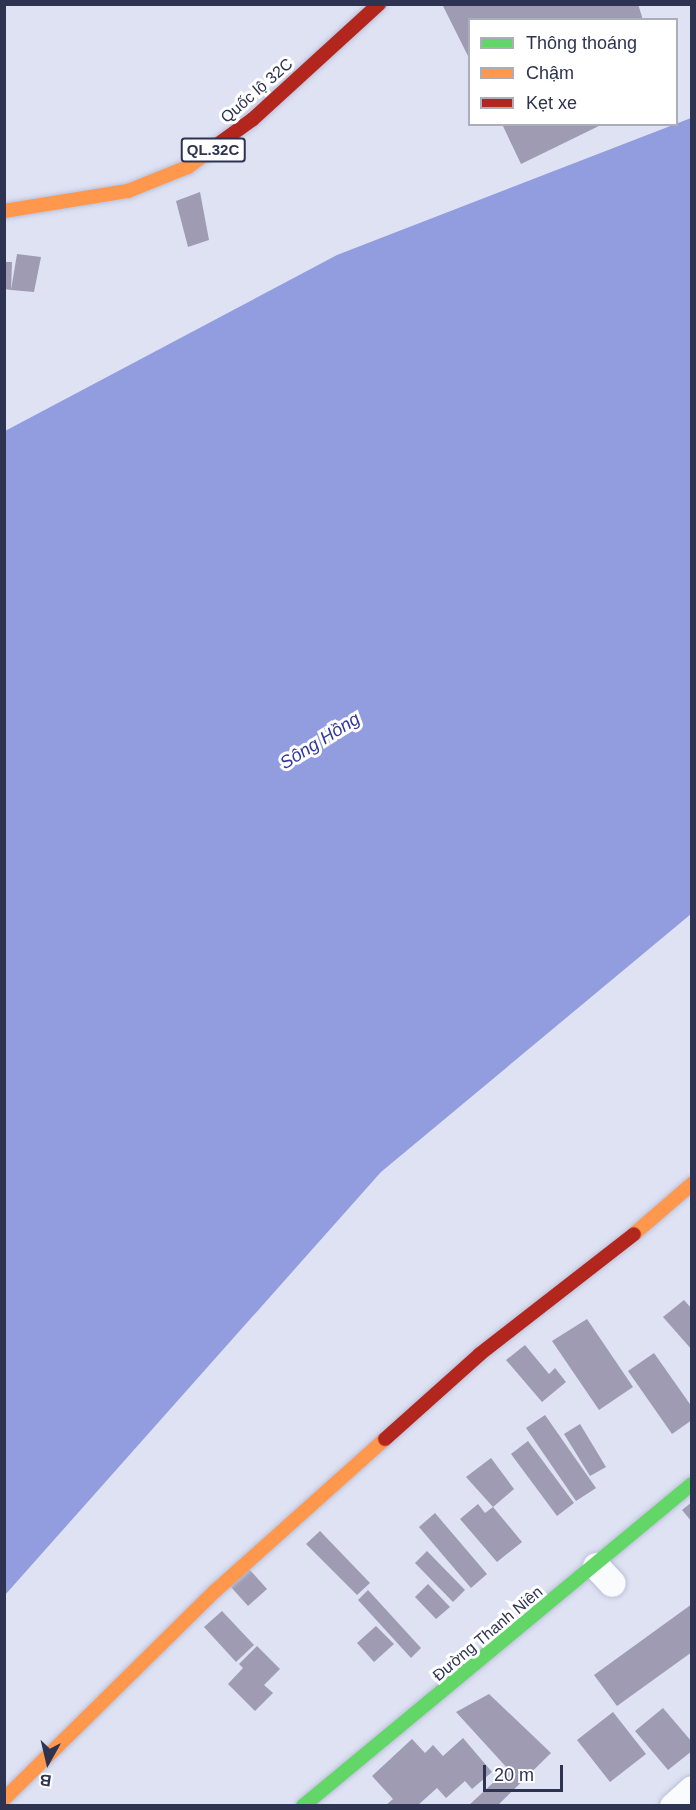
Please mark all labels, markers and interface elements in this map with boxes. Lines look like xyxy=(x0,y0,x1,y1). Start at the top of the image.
legend xyxy=(468,18,678,126)
text: Thông thoáng xyxy=(526,33,637,53)
street label: Quốc lộ 32C xyxy=(217,55,297,127)
text: Chậm xyxy=(526,63,574,83)
text: Kẹt xe xyxy=(526,93,577,113)
road number: QL.32C xyxy=(180,138,246,162)
water label: Sông Hồng xyxy=(276,708,364,774)
street label: Đường Thanh Niên xyxy=(429,1582,547,1686)
north arrow xyxy=(18,1732,78,1792)
scale bar xyxy=(486,1753,566,1791)
text: 20 m xyxy=(494,1765,534,1785)
text: B xyxy=(39,1771,52,1790)

